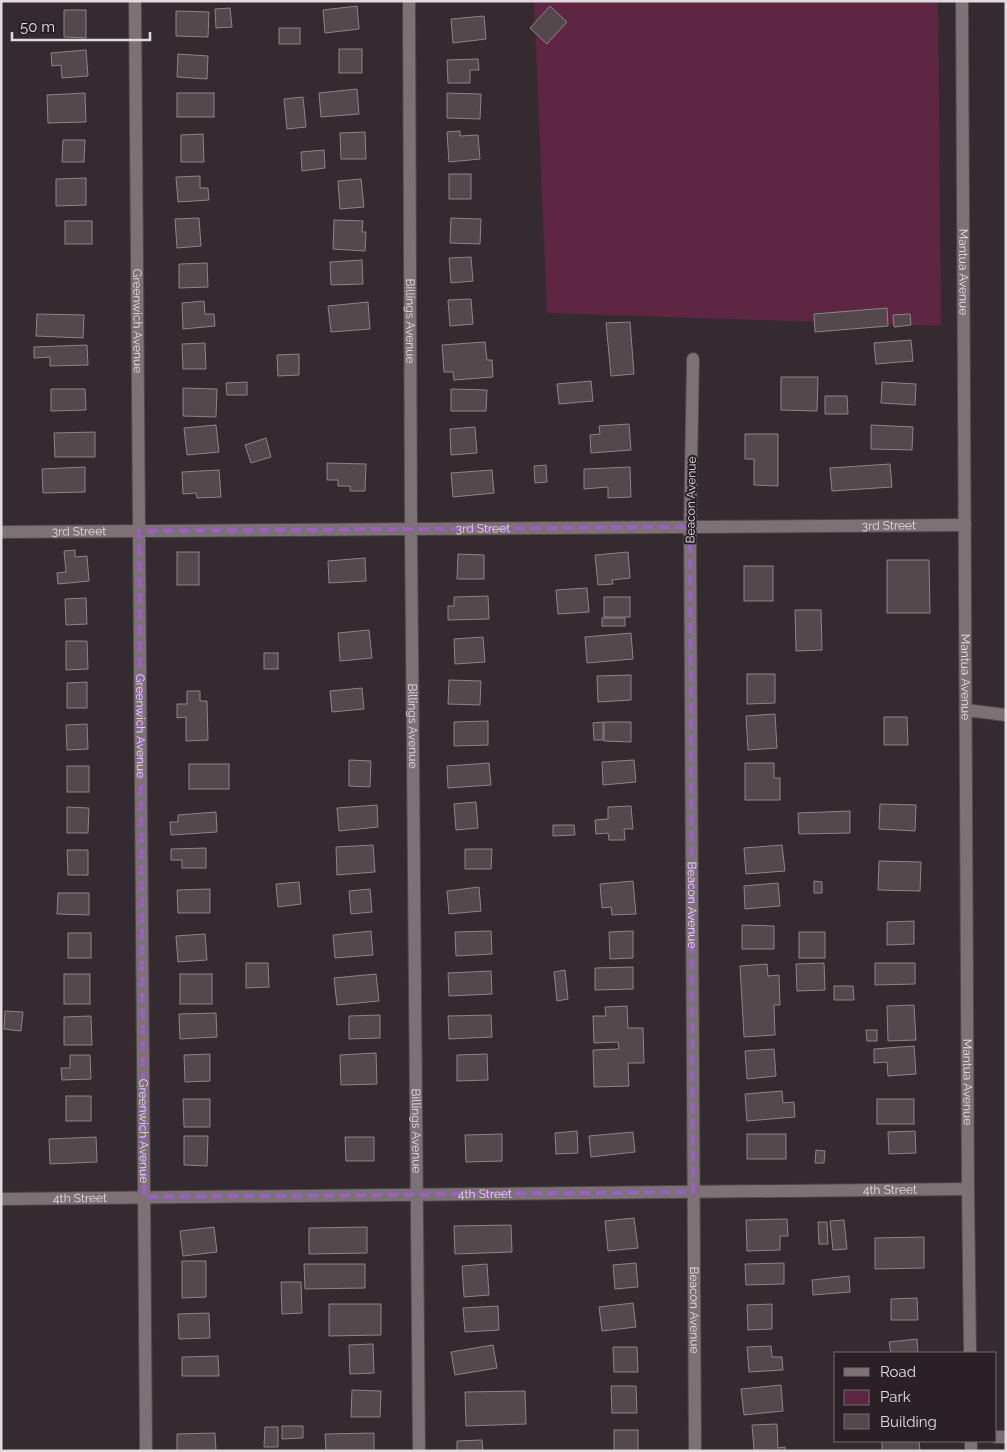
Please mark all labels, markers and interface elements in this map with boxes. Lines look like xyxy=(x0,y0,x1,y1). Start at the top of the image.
scale bar xyxy=(12,10,150,42)
text: 50 m xyxy=(20,18,55,36)
street label: Mantua Avenue xyxy=(956,229,971,315)
street label: Greenwich Avenue xyxy=(130,269,145,373)
street label: Billings Avenue xyxy=(403,279,417,363)
street label: Beacon Avenue xyxy=(683,456,699,544)
street label: 3rd Street xyxy=(862,518,916,533)
street label: 3rd Street xyxy=(456,521,510,536)
street label: 3rd Street xyxy=(52,524,106,539)
street label: Mantua Avenue xyxy=(958,634,973,720)
street label: Greenwich Avenue xyxy=(133,674,148,778)
street label: Billings Avenue xyxy=(405,684,420,768)
street label: Beacon Avenue xyxy=(685,861,699,949)
street label: Mantua Avenue xyxy=(960,1039,975,1125)
street label: Greenwich Avenue xyxy=(136,1079,151,1183)
street label: Billings Avenue xyxy=(409,1088,424,1173)
street label: 4th Street xyxy=(863,1183,917,1197)
street label: 4th Street xyxy=(458,1187,512,1201)
street label: 4th Street xyxy=(53,1191,107,1205)
street label: Beacon Avenue xyxy=(687,1266,701,1354)
legend xyxy=(834,1352,997,1442)
text: Road xyxy=(880,1363,916,1381)
text: Park xyxy=(880,1388,911,1406)
text: Building xyxy=(880,1413,937,1431)

